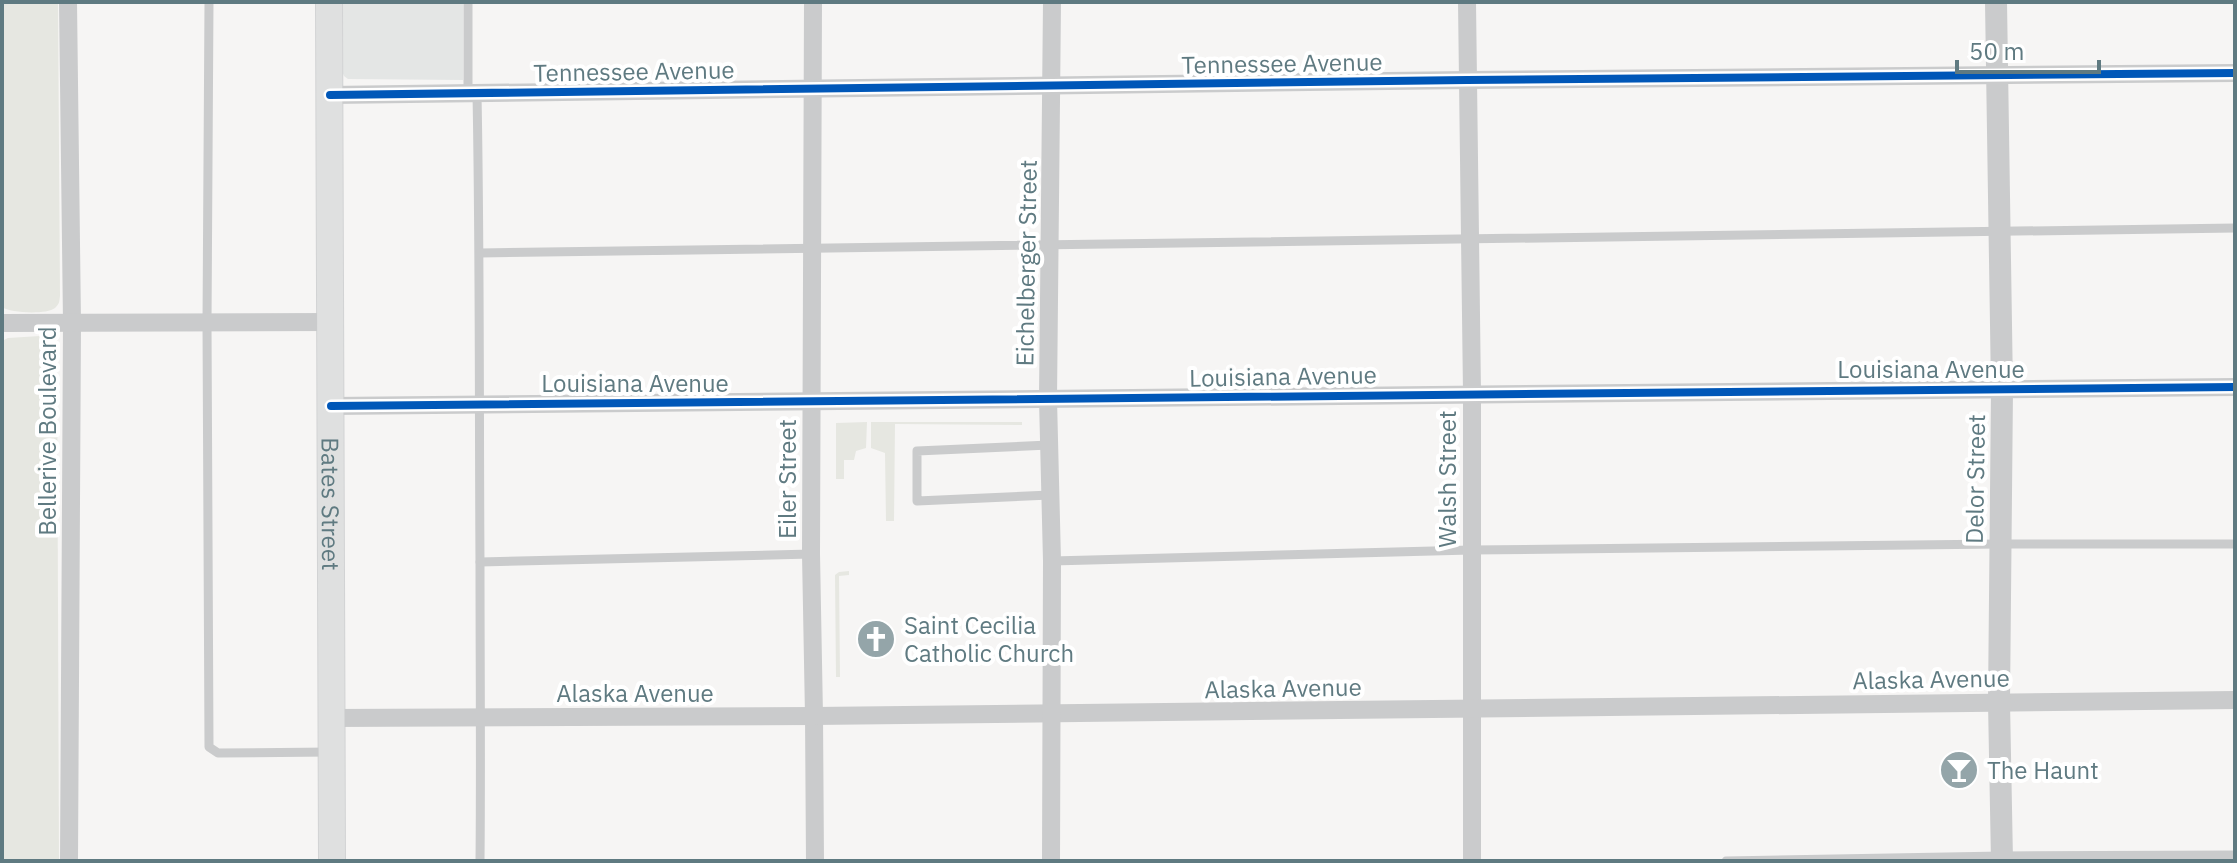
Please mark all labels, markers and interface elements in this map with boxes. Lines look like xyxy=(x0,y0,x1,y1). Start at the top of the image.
scale bar xyxy=(1957,24,2099,74)
text: 50 m xyxy=(1969,35,2024,67)
street label: Tennessee Avenue xyxy=(1181,45,1383,81)
street label: Tennessee Avenue xyxy=(533,53,735,89)
street label: Eichelberger Street xyxy=(1008,159,1044,367)
street label: Bellerive Boulevard xyxy=(31,326,63,536)
street label: Louisiana Avenue xyxy=(1837,353,2025,385)
street label: Louisiana Avenue xyxy=(1189,358,1377,394)
street label: Louisiana Avenue xyxy=(541,367,729,399)
street label: Walsh Street xyxy=(1431,410,1463,548)
street label: Delor Street xyxy=(1958,414,1992,544)
street label: Eiler Street xyxy=(771,419,803,539)
street label: Bates Street xyxy=(315,437,347,571)
place label: Saint Cecilia Catholic Church xyxy=(904,609,1074,669)
church icon: Saint Cecilia Catholic Church xyxy=(855,618,897,660)
street label: Alaska Avenue xyxy=(1852,662,2010,696)
street label: Alaska Avenue xyxy=(1204,671,1362,705)
street label: Alaska Avenue xyxy=(556,677,714,709)
bar icon: The Haunt xyxy=(1938,749,1980,791)
place label: The Haunt xyxy=(1987,754,2099,786)

